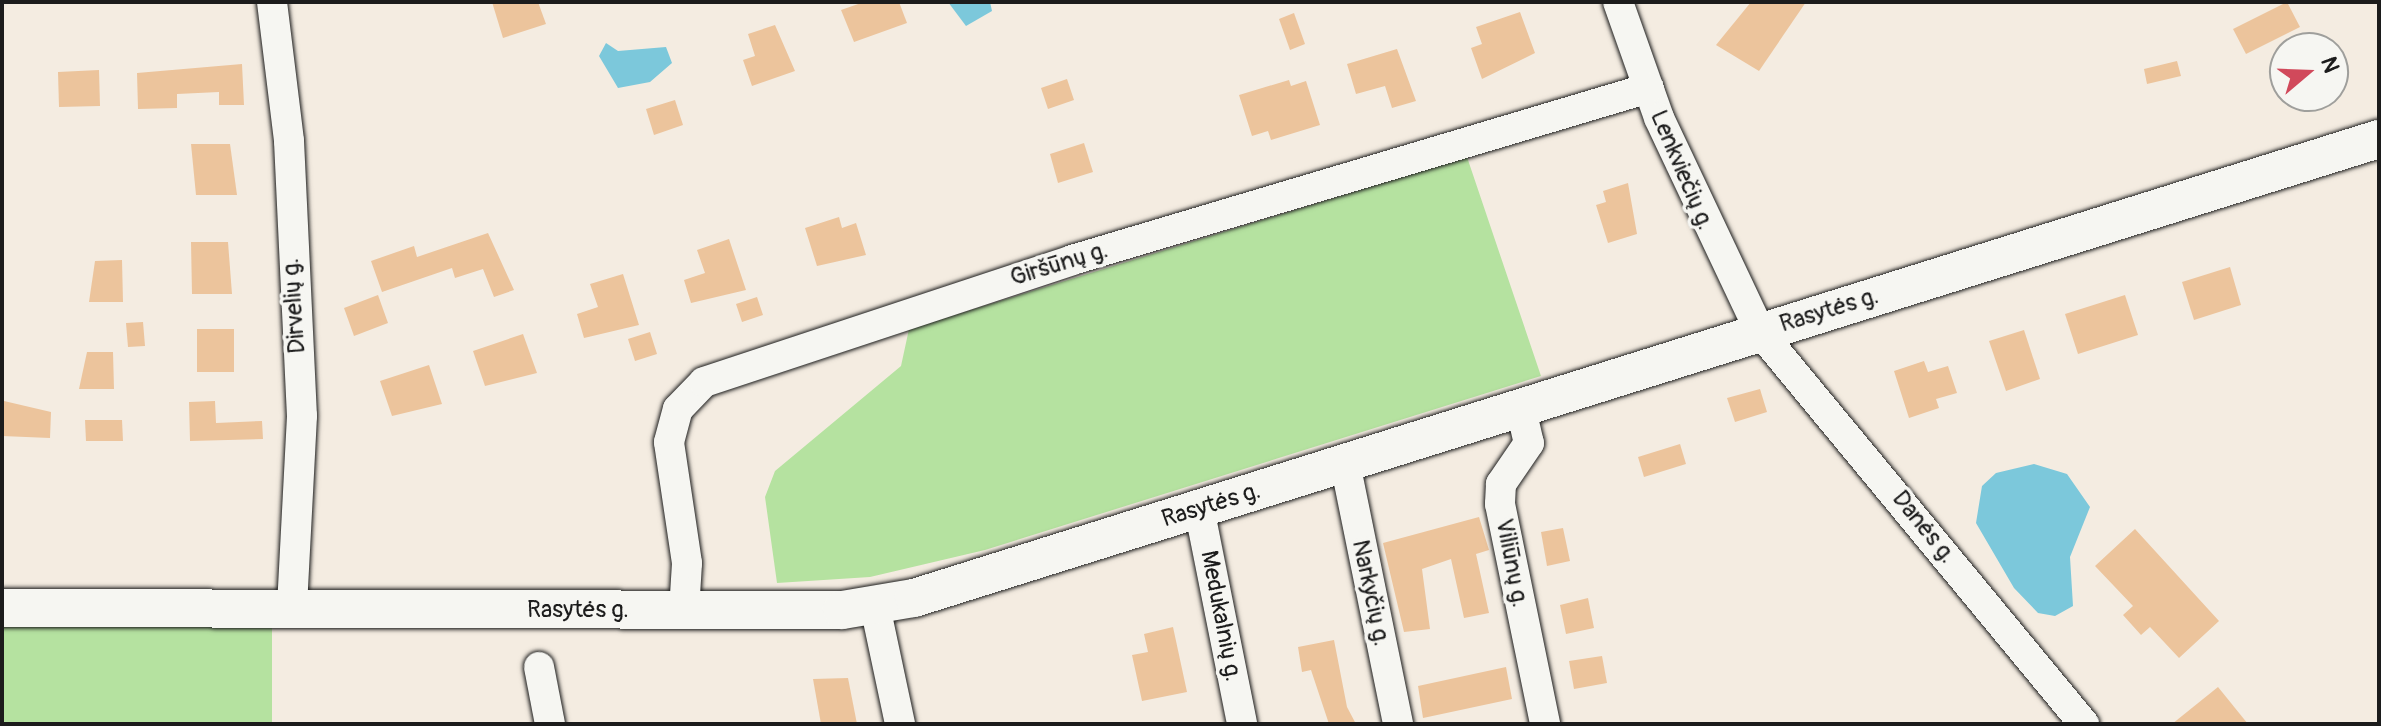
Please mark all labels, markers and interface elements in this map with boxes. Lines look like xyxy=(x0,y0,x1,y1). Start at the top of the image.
north arrow xyxy=(2269,32,2349,112)
text: N xyxy=(2314,53,2345,76)
street label: Lenkviečių g. xyxy=(1644,106,1720,234)
street label: Giršūnų g. xyxy=(1007,236,1111,292)
street label: Dirvelių g. xyxy=(276,257,312,355)
street label: Rasytės g. xyxy=(1776,281,1882,339)
street label: Rasytės g. xyxy=(1158,476,1264,534)
street label: Danės g. xyxy=(1886,485,1962,569)
street label: Viliūnų g. xyxy=(1489,516,1535,610)
street label: Narkyčių g. xyxy=(1346,537,1396,649)
street label: Medukalnių g. xyxy=(1194,548,1248,684)
street label: Rasytės g. xyxy=(527,596,629,624)

